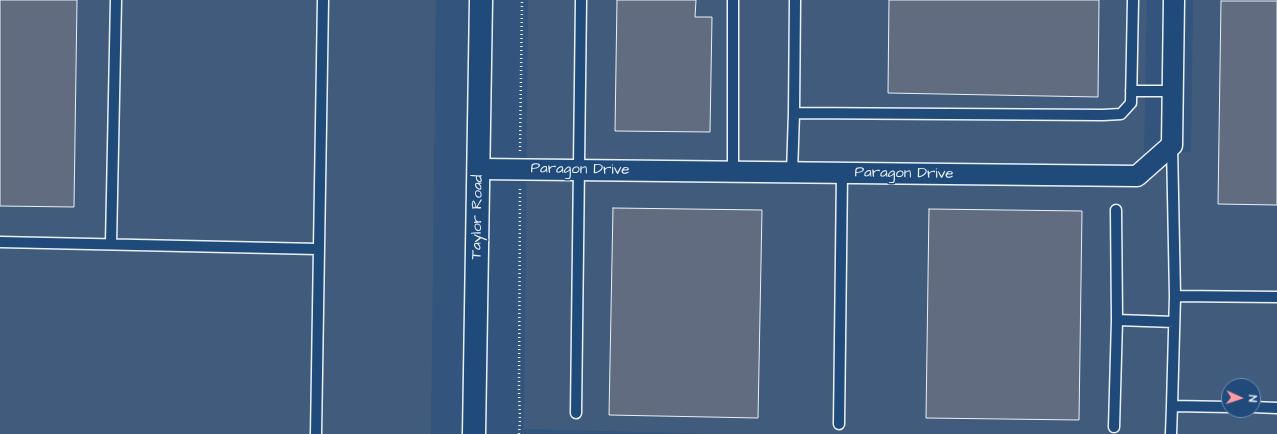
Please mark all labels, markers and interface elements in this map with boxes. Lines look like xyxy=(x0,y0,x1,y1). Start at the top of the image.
street label: Paragon Drive xyxy=(530,160,630,180)
street label: Paragon Drive xyxy=(854,164,954,184)
street label: Taylor Road xyxy=(468,174,488,260)
north arrow xyxy=(1221,378,1261,418)
text: N xyxy=(1245,395,1260,402)

